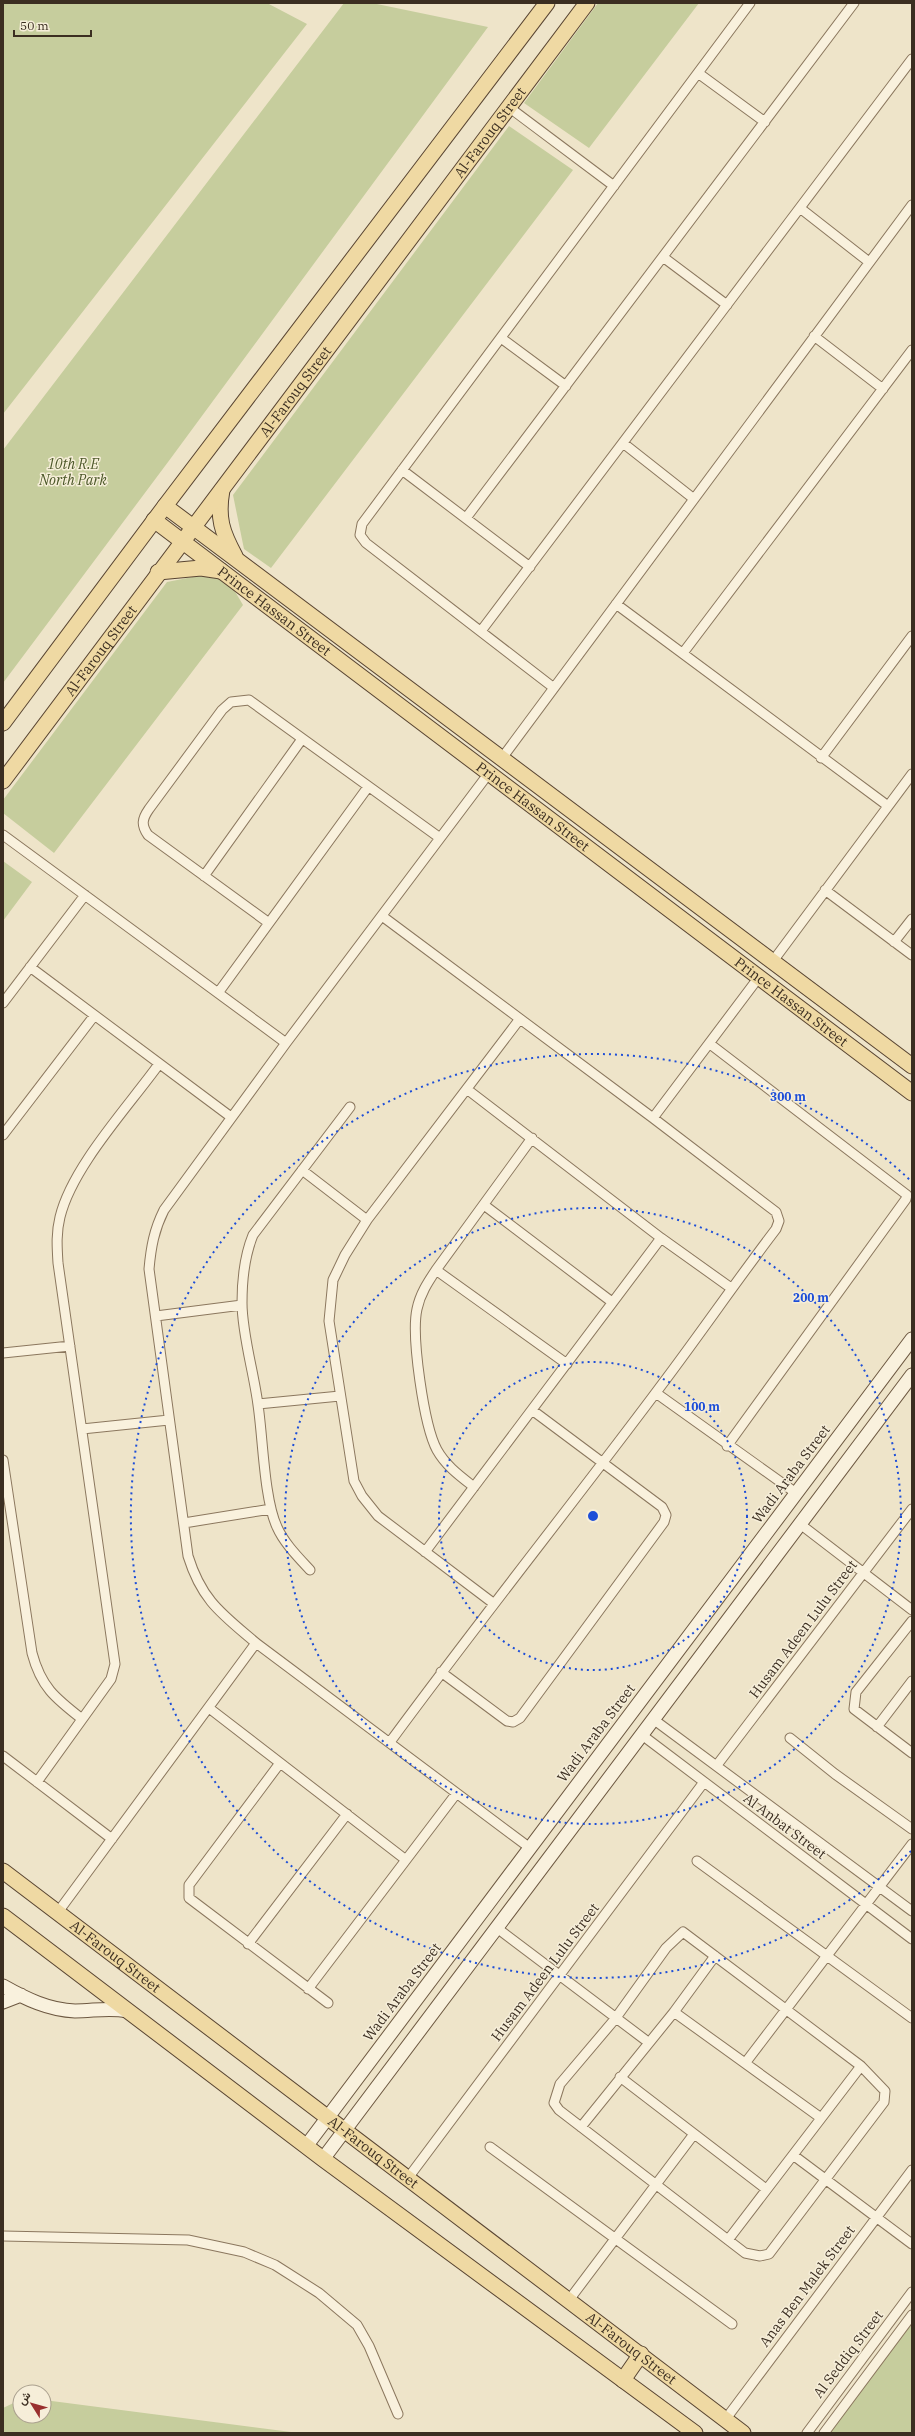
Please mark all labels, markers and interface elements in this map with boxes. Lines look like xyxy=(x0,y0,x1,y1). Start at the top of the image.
scale bar xyxy=(14,12,91,38)
text: 50 m xyxy=(20,18,49,33)
street label: Al-Farouq Street xyxy=(450,83,530,181)
street label: Al-Farouq Street xyxy=(255,343,335,440)
park label: 10th R.E North Park xyxy=(38,455,107,489)
street label: Prince Hassan Street xyxy=(214,562,335,660)
street label: Al-Farouq Street xyxy=(61,602,141,700)
street label: Prince Hassan Street xyxy=(473,758,593,855)
street label: Prince Hassan Street xyxy=(731,953,852,1051)
text: 300 m xyxy=(770,1089,806,1104)
text: 200 m xyxy=(793,1290,829,1305)
text: 100 m xyxy=(684,1399,720,1414)
street label: Wadi Araba Street xyxy=(748,1421,834,1527)
centre of rings xyxy=(586,1509,600,1523)
street label: Husam Adeen Lulu Street xyxy=(745,1556,861,1702)
street label: Wadi Araba Street xyxy=(553,1680,639,1786)
street label: Al Anbat Street xyxy=(740,1789,830,1863)
street label: Husam Adeen Lulu Street xyxy=(487,1899,603,2045)
street label: Al-Farouq Street xyxy=(67,1916,164,1996)
street label: Wadi Araba Street xyxy=(359,1939,445,2045)
street label: Al-Farouq Street xyxy=(325,2112,422,2192)
street label: Anas Ben Malek Street xyxy=(755,2222,859,2350)
street label: Al Seddiq Street xyxy=(809,2307,887,2401)
street label: Al-Farouq Street xyxy=(583,2308,680,2388)
north arrow xyxy=(12,2384,52,2424)
text: ش xyxy=(14,2388,34,2407)

